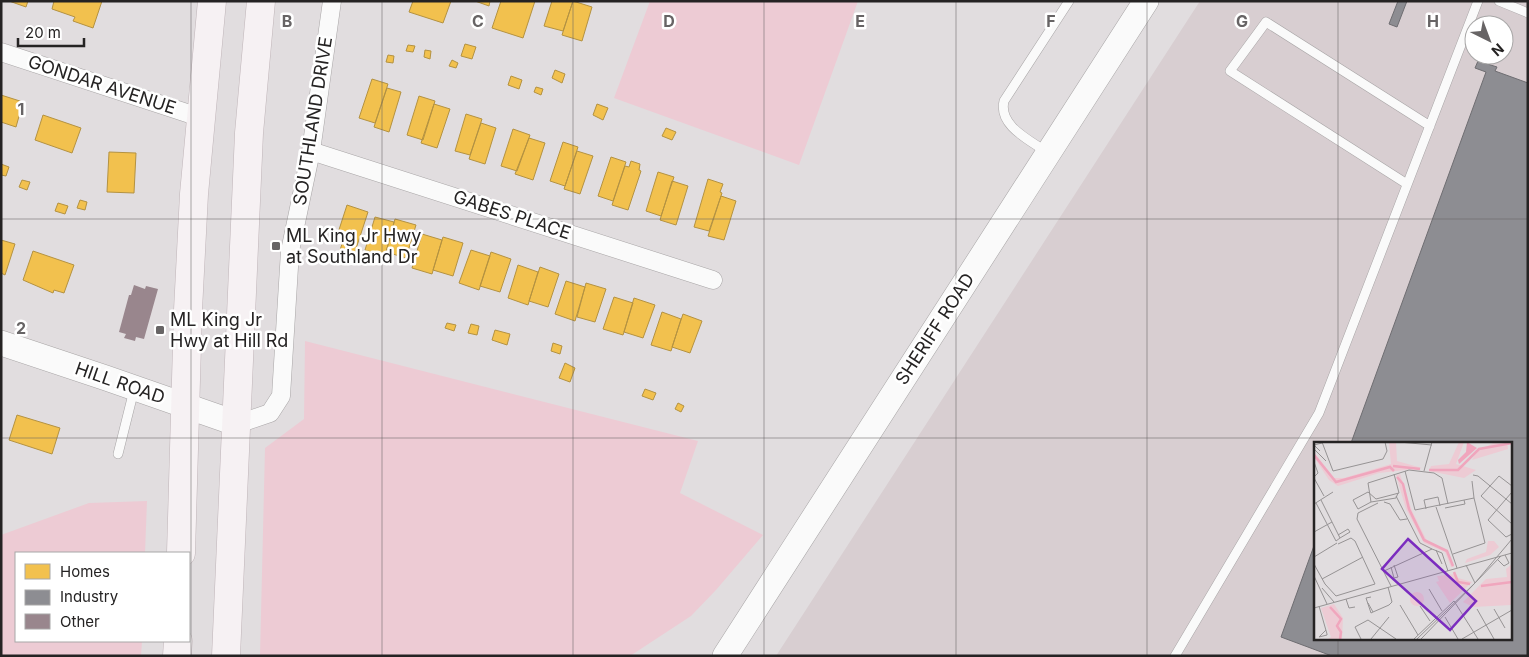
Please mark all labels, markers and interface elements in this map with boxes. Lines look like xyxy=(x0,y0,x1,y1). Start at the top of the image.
text: B xyxy=(282,11,292,31)
text: C xyxy=(472,11,484,31)
text: D xyxy=(663,11,675,31)
text: E xyxy=(855,11,865,31)
text: F xyxy=(1046,11,1056,31)
text: G xyxy=(1236,11,1248,31)
text: H xyxy=(1427,11,1439,31)
scale bar xyxy=(18,15,84,47)
north arrow xyxy=(1464,15,1514,65)
text: 20 m xyxy=(25,23,61,42)
street label: SOUTHLAND DRIVE xyxy=(289,35,336,207)
text: N xyxy=(1488,40,1508,60)
street label: GONDAR AVENUE xyxy=(25,51,179,118)
text: 1 xyxy=(18,99,24,119)
street label: GABES PLACE xyxy=(451,186,573,243)
place label: ML King Jr Hwy at Southland Dr xyxy=(286,225,421,267)
marker: ML King Jr Hwy at Southland Dr xyxy=(270,240,282,252)
street label: SHERIFF ROAD xyxy=(891,269,978,388)
place label: ML King Jr Hwy at Hill Rd xyxy=(170,309,288,351)
text: 2 xyxy=(16,318,26,338)
marker: ML King Jr Hwy at Hill Rd xyxy=(154,324,166,336)
street label: HILL ROAD xyxy=(72,357,168,408)
inset map xyxy=(1314,442,1512,640)
legend xyxy=(15,552,190,642)
text: Homes xyxy=(60,562,110,581)
text: Industry xyxy=(60,587,119,606)
text: Other xyxy=(60,612,100,631)

